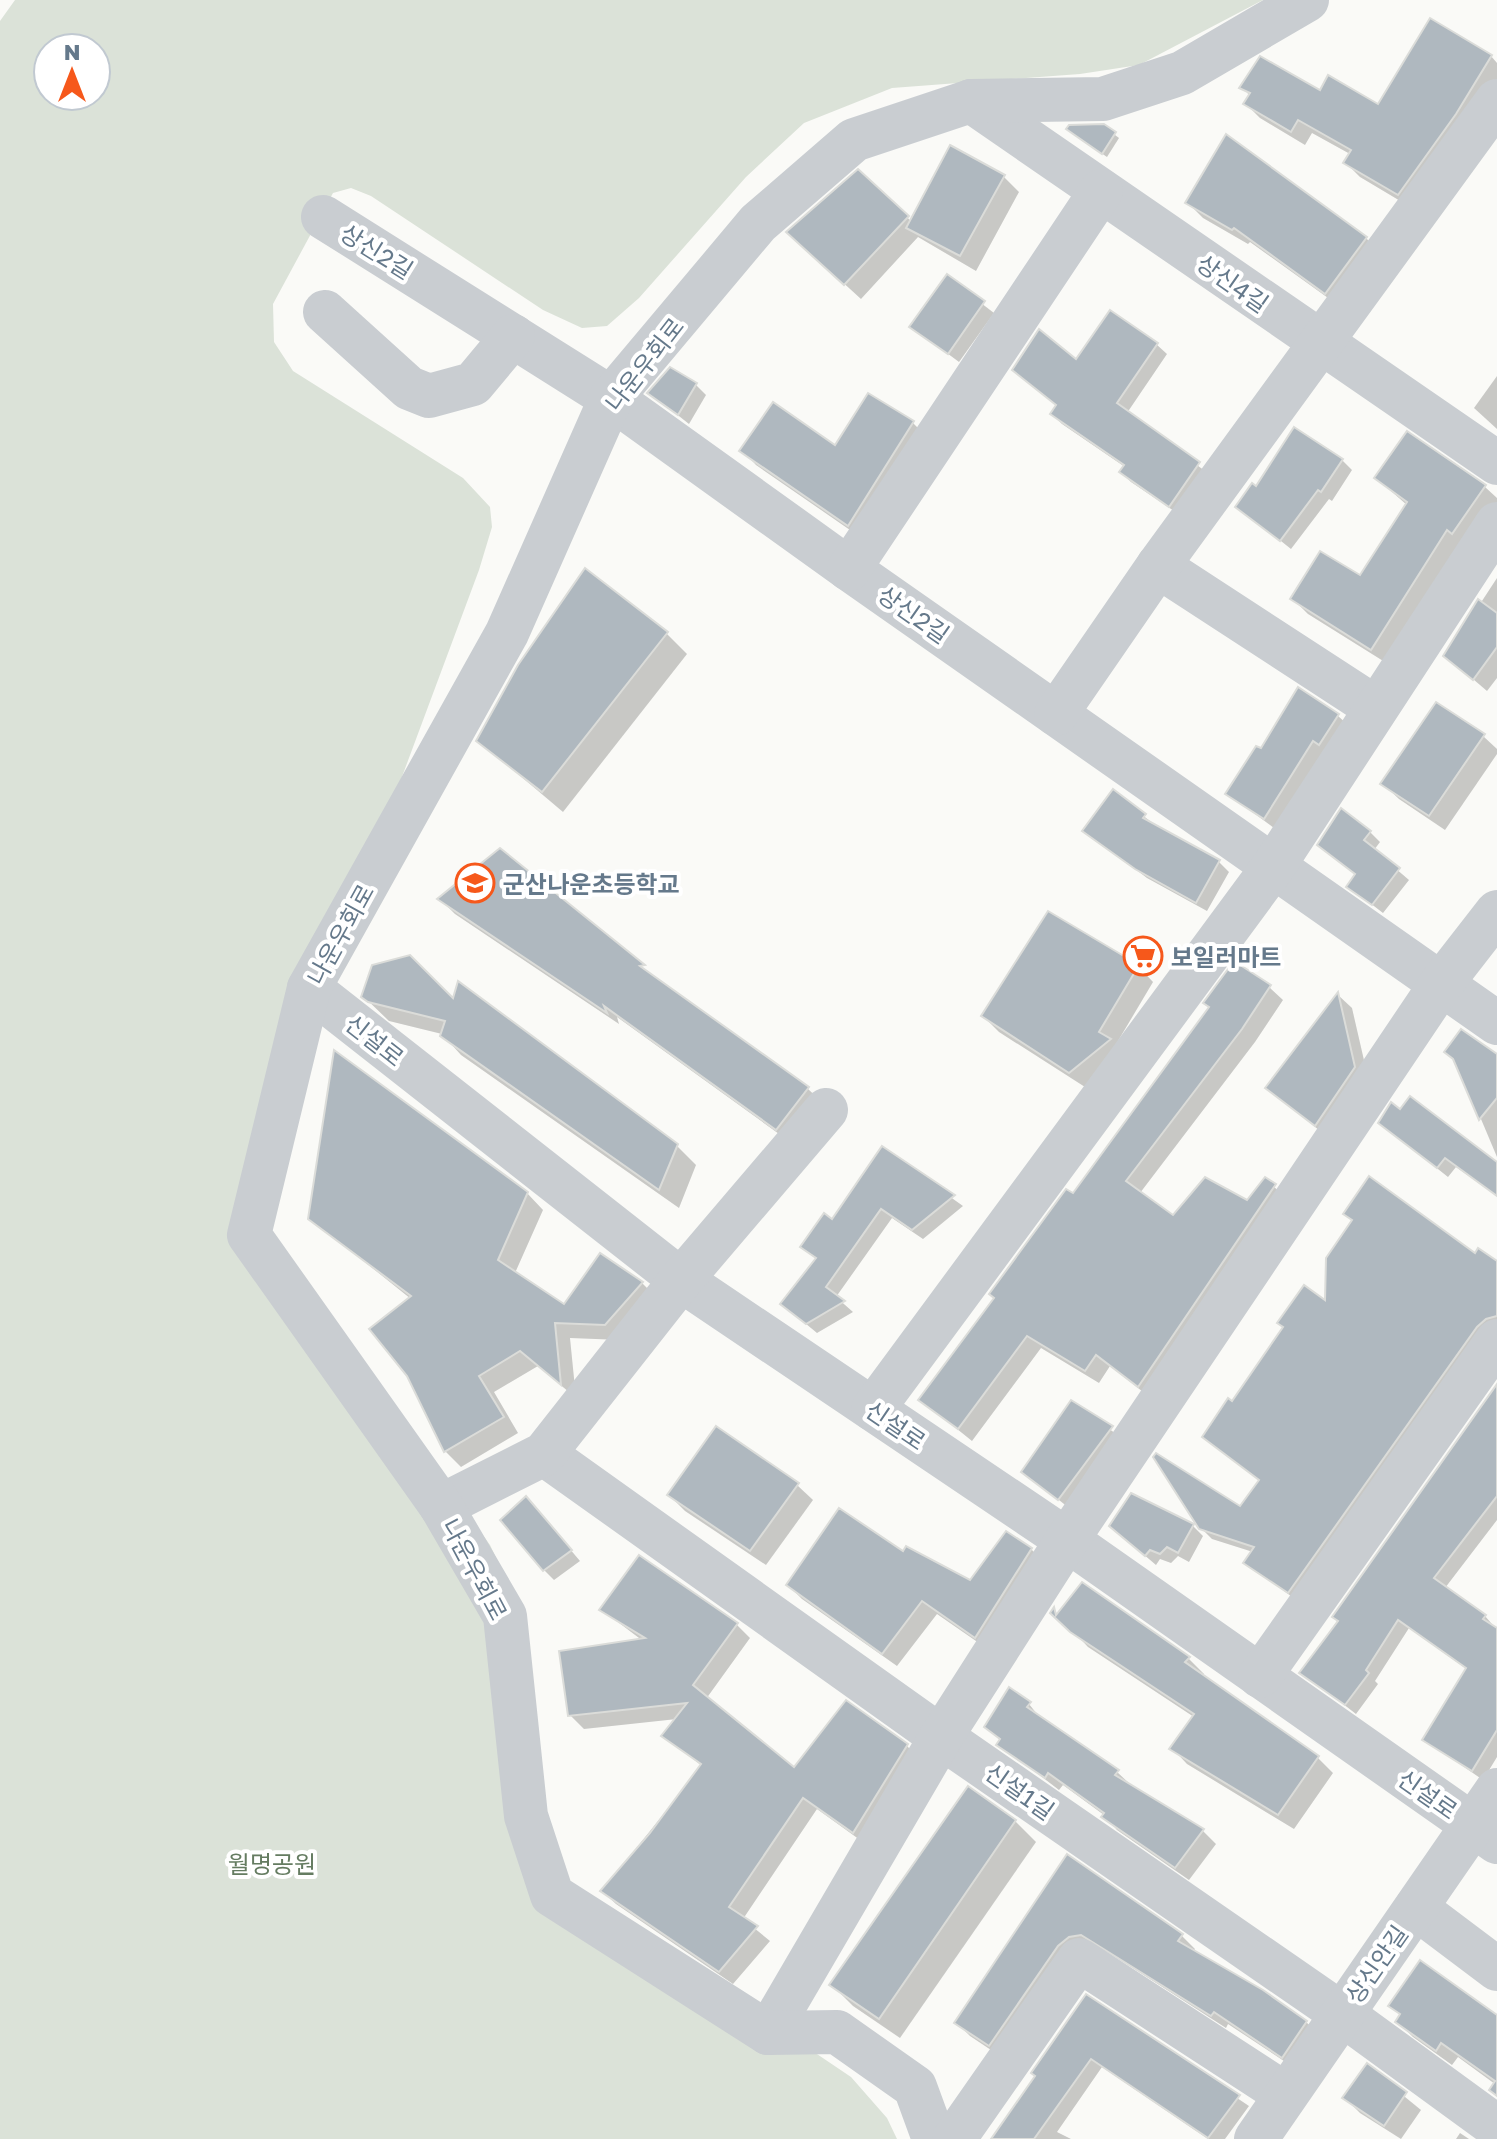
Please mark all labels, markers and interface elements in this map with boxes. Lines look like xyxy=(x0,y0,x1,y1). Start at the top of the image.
north arrow xyxy=(32,32,112,112)
text: N xyxy=(64,38,80,65)
street label: 상신2길 xyxy=(335,217,419,285)
street label: 상신4길 xyxy=(1192,248,1274,318)
street label: 나운우회로 xyxy=(599,312,689,416)
street label: 상신2길 xyxy=(873,579,955,649)
school or university icon: 군산나운초등학교 xyxy=(454,862,496,904)
place label: 군산나운초등학교 xyxy=(503,869,680,898)
street label: 나운우회로 xyxy=(301,879,379,989)
supermarket icon: 보일러마트 xyxy=(1122,935,1164,977)
place label: 보일러마트 xyxy=(1171,942,1281,971)
street label: 신설로 xyxy=(340,1008,410,1072)
street label: 신설로 xyxy=(860,1394,932,1456)
street label: 나운우회로 xyxy=(436,1513,514,1625)
street label: 신설1길 xyxy=(980,1757,1060,1825)
street label: 신설로 xyxy=(1393,1763,1463,1825)
park label: 월명공원 xyxy=(228,1849,316,1878)
street label: 상신안길 xyxy=(1339,1920,1413,2008)

